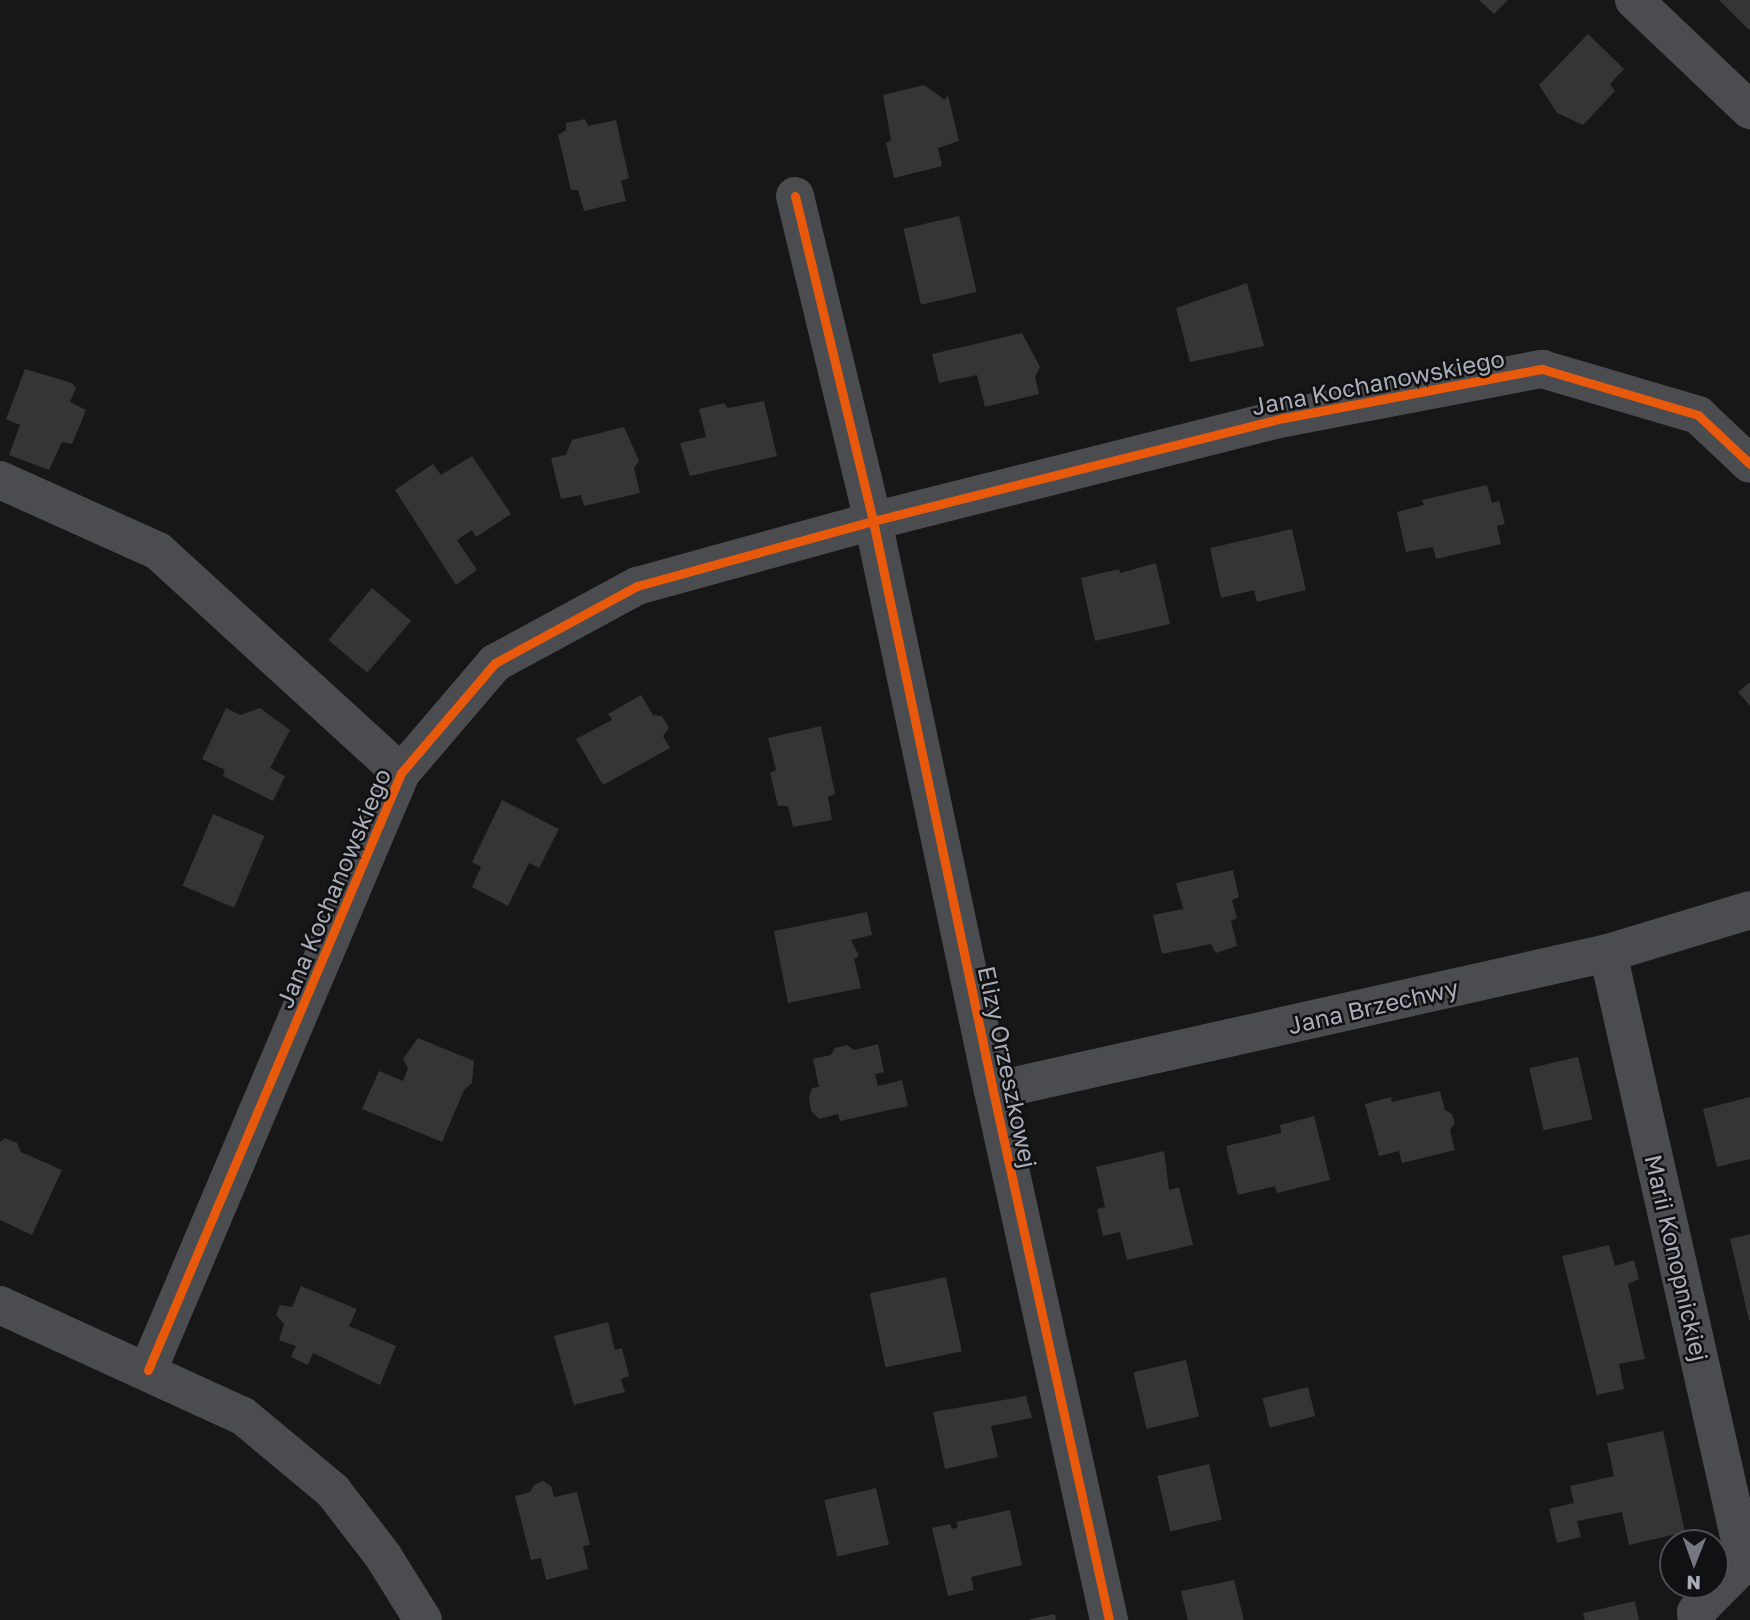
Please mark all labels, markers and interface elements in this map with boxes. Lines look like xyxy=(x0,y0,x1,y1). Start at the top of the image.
street label: Jana Kochanowskiego xyxy=(1249,343,1507,421)
street label: Jana Kochanowskiego xyxy=(269,764,397,1012)
street label: Elizy Orzeszkowej xyxy=(973,963,1043,1171)
street label: Jana Brzechwy xyxy=(1285,972,1461,1040)
street label: Marii Konopnickiej xyxy=(1639,1152,1715,1364)
north arrow xyxy=(1659,1529,1729,1599)
text: N xyxy=(1686,1572,1701,1595)

